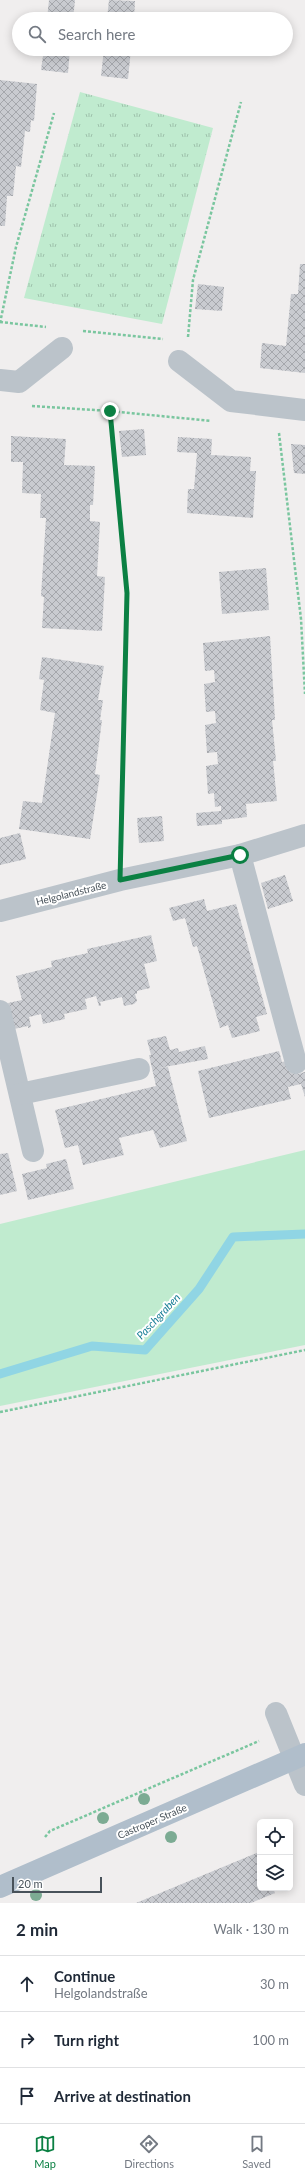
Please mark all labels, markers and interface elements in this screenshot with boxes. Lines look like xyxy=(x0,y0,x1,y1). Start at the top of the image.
search box xyxy=(12,12,293,56)
icon: search xyxy=(26,23,48,45)
text: Search here xyxy=(58,25,135,43)
route end xyxy=(101,402,119,420)
route start xyxy=(231,846,249,864)
street label: Helgolandstraße xyxy=(35,878,107,908)
water label: Paschgraben xyxy=(133,1290,183,1342)
street label: Castroper Straße xyxy=(116,1801,188,1841)
map controls xyxy=(257,1819,293,1891)
button: locate xyxy=(257,1819,293,1855)
button: layers xyxy=(257,1855,293,1891)
scale bar xyxy=(12,1875,102,1894)
text: 20 m xyxy=(18,1877,43,1890)
text: 2 min xyxy=(16,1919,58,1940)
text: Walk · 130 m xyxy=(213,1921,289,1937)
text: Continue xyxy=(54,1967,115,1985)
icon: ahead xyxy=(16,1973,38,1995)
text: 30 m xyxy=(260,1976,289,1992)
text: Helgolandstraße xyxy=(54,1985,148,2001)
icon: right xyxy=(16,2029,38,2051)
text: Turn right xyxy=(54,2031,119,2049)
text: 100 m xyxy=(252,2032,289,2048)
icon: arrive xyxy=(16,2085,38,2107)
text: Arrive at destination xyxy=(54,2087,191,2105)
tab: Map xyxy=(34,2133,56,2170)
tab: Directions xyxy=(124,2133,174,2170)
tab: Saved xyxy=(242,2133,271,2170)

